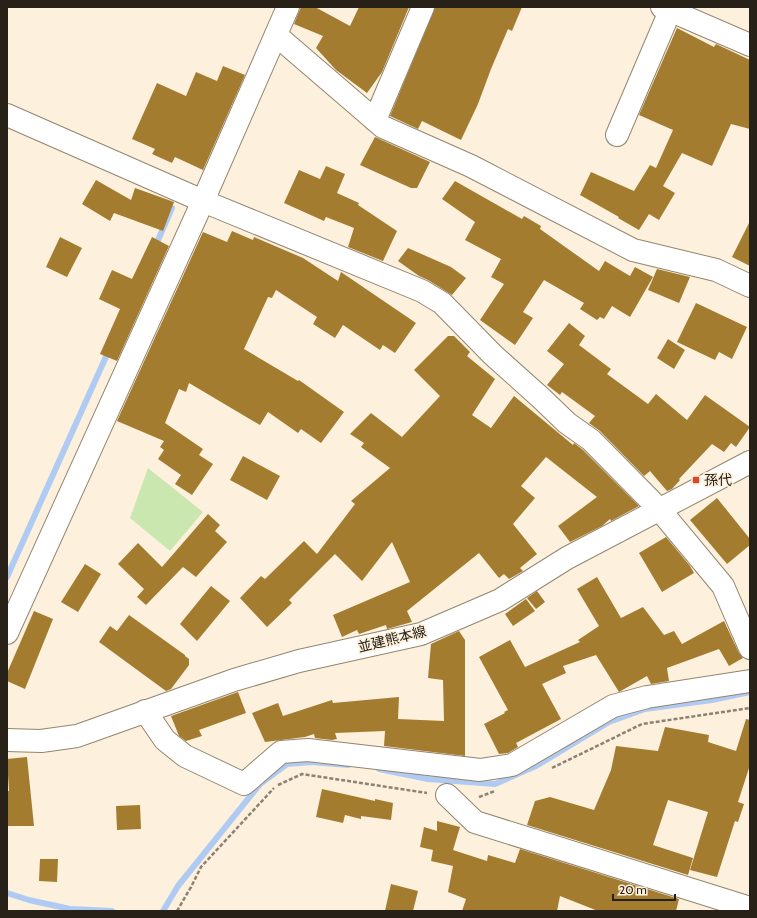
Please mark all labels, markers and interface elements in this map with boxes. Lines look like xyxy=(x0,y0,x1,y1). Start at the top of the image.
place label: 孫代 xyxy=(704,471,732,489)
marker: 孫代 xyxy=(691,475,701,485)
street label: 並建熊本線 xyxy=(356,622,428,656)
scale bar xyxy=(613,876,675,902)
text: 20 m xyxy=(619,882,647,897)

